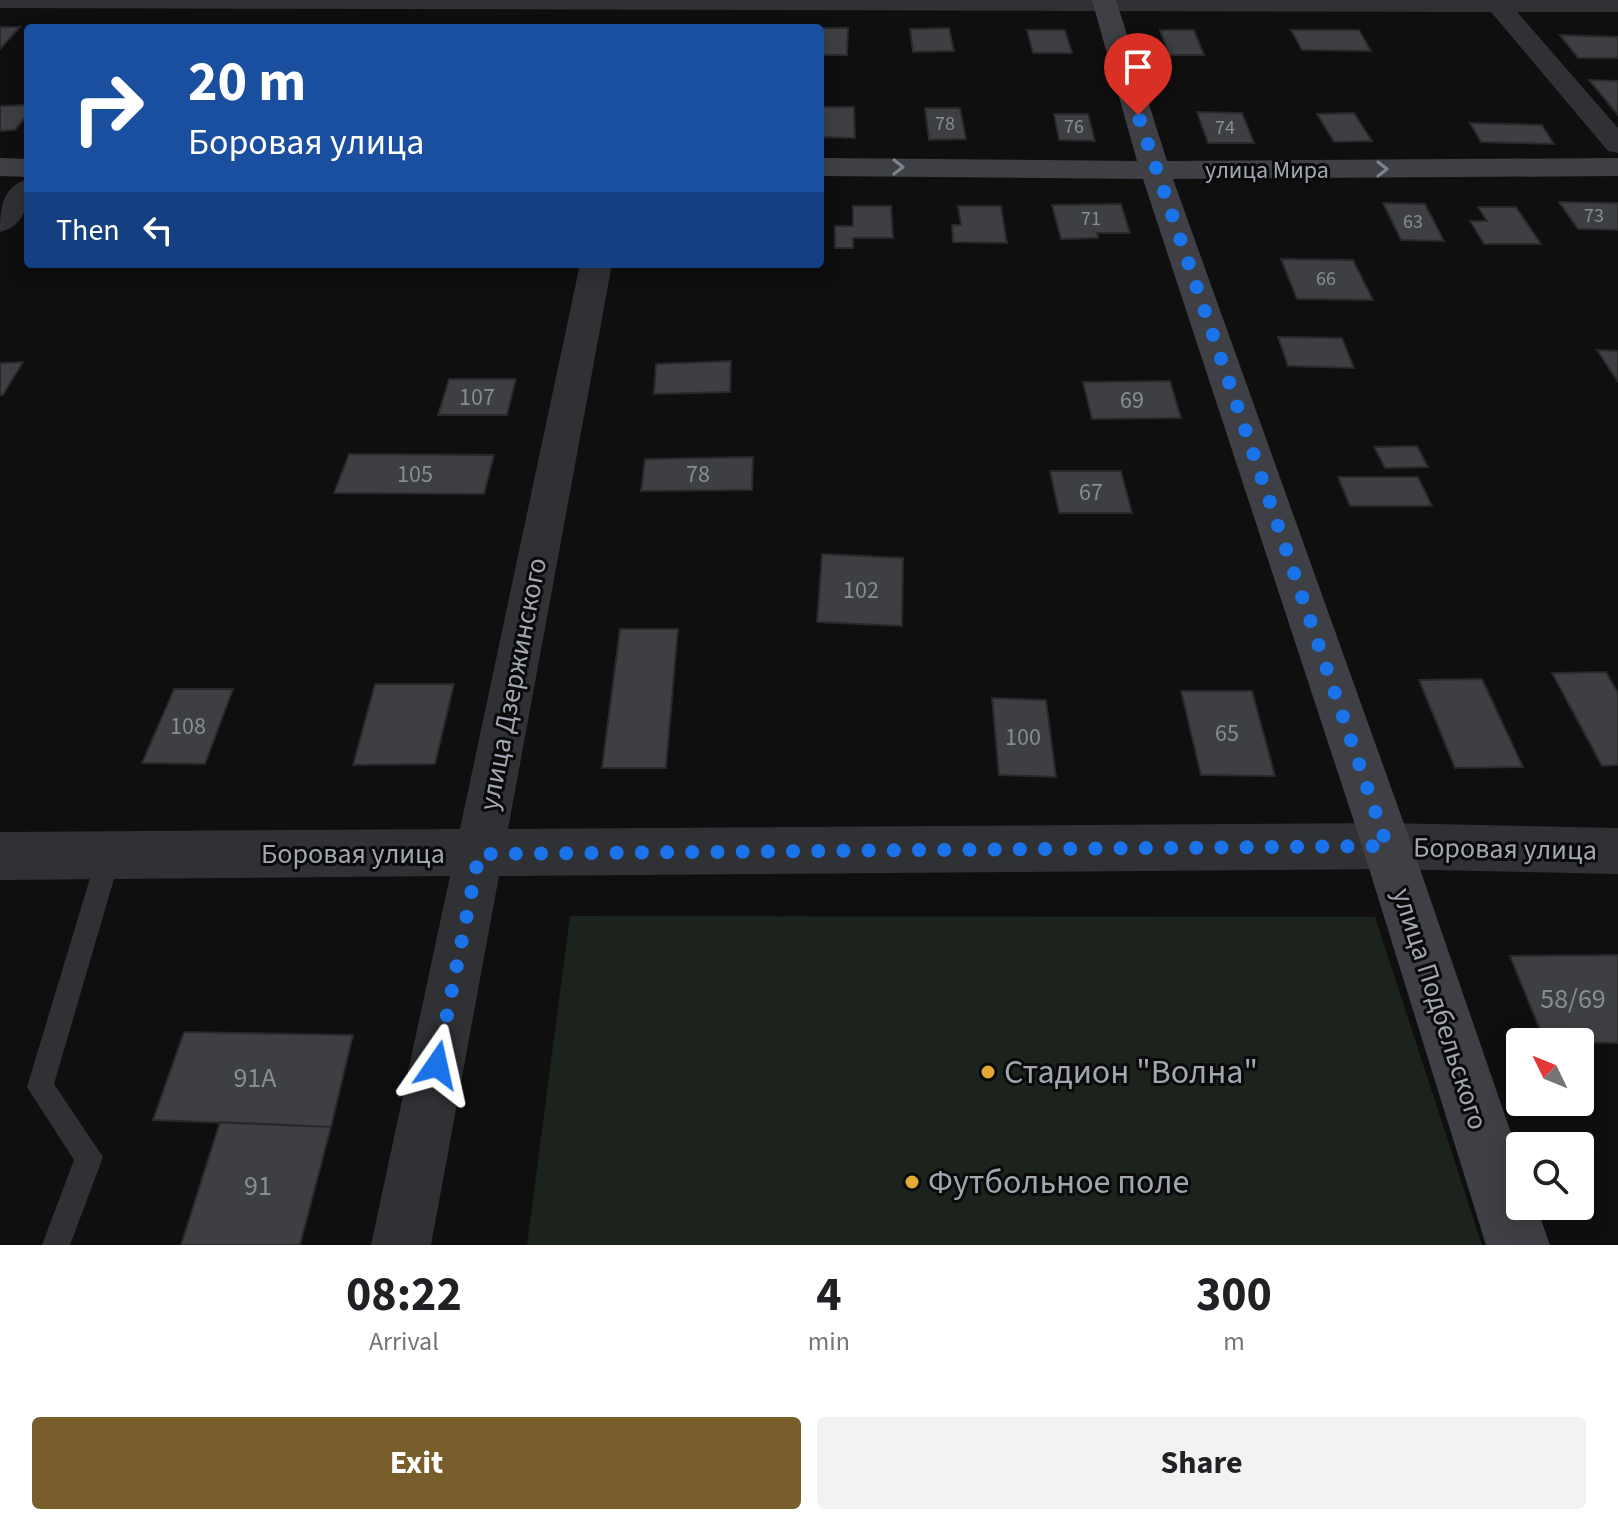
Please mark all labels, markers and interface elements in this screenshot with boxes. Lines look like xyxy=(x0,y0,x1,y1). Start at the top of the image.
pin xyxy=(1104,33,1172,115)
text: 20 m xyxy=(188,43,306,122)
icon: arrive xyxy=(1116,45,1160,89)
icon: right xyxy=(56,56,160,160)
house number: 78 xyxy=(935,110,955,138)
house number: 76 xyxy=(1064,113,1084,141)
house number: 74 xyxy=(1215,114,1235,142)
text: Боровая улица xyxy=(188,117,424,168)
street label: улица Мира xyxy=(1205,153,1329,188)
one-way arrow xyxy=(892,159,905,176)
one-way arrow xyxy=(1376,160,1389,178)
house number: 73 xyxy=(1584,202,1604,230)
house number: 71 xyxy=(1081,205,1101,233)
icon: left xyxy=(136,208,180,252)
house number: 63 xyxy=(1403,208,1423,236)
text: Then xyxy=(56,209,120,252)
house number: 66 xyxy=(1316,265,1336,293)
house number: 107 xyxy=(459,380,495,415)
house number: 69 xyxy=(1120,383,1144,418)
house number: 105 xyxy=(397,457,433,492)
house number: 78 xyxy=(686,457,710,492)
house number: 67 xyxy=(1079,475,1103,510)
street label: улица Дзержинского xyxy=(469,554,557,814)
house number: 102 xyxy=(843,573,879,608)
house number: 108 xyxy=(170,709,206,744)
house number: 65 xyxy=(1215,716,1239,751)
house number: 100 xyxy=(1005,720,1041,755)
street label: Боровая улица xyxy=(1413,827,1597,871)
street label: Боровая улица xyxy=(261,834,445,874)
street label: улица Подбельского xyxy=(1382,883,1498,1135)
house number: 58/69 xyxy=(1540,979,1606,1019)
position arrow xyxy=(395,1023,479,1107)
north arrow xyxy=(1506,1028,1594,1116)
map controls xyxy=(1506,1028,1594,1220)
place label: Стадион "Волна" xyxy=(1004,1048,1258,1097)
house number: 91А xyxy=(233,1058,277,1098)
marker: Стадион "Волна" xyxy=(979,1063,997,1081)
button: search xyxy=(1506,1132,1594,1220)
place label: Футбольное поле xyxy=(928,1158,1189,1207)
house number: 91 xyxy=(244,1166,272,1206)
marker: Футбольное поле xyxy=(903,1173,921,1191)
text: 08:22 xyxy=(346,1261,462,1329)
text: 4 xyxy=(816,1261,842,1329)
text: 300 xyxy=(1196,1261,1272,1329)
text: Arrival xyxy=(369,1323,439,1360)
text: min xyxy=(808,1323,850,1360)
text: m xyxy=(1223,1323,1245,1360)
button: Exit xyxy=(32,1417,801,1509)
button: Share xyxy=(817,1417,1586,1509)

